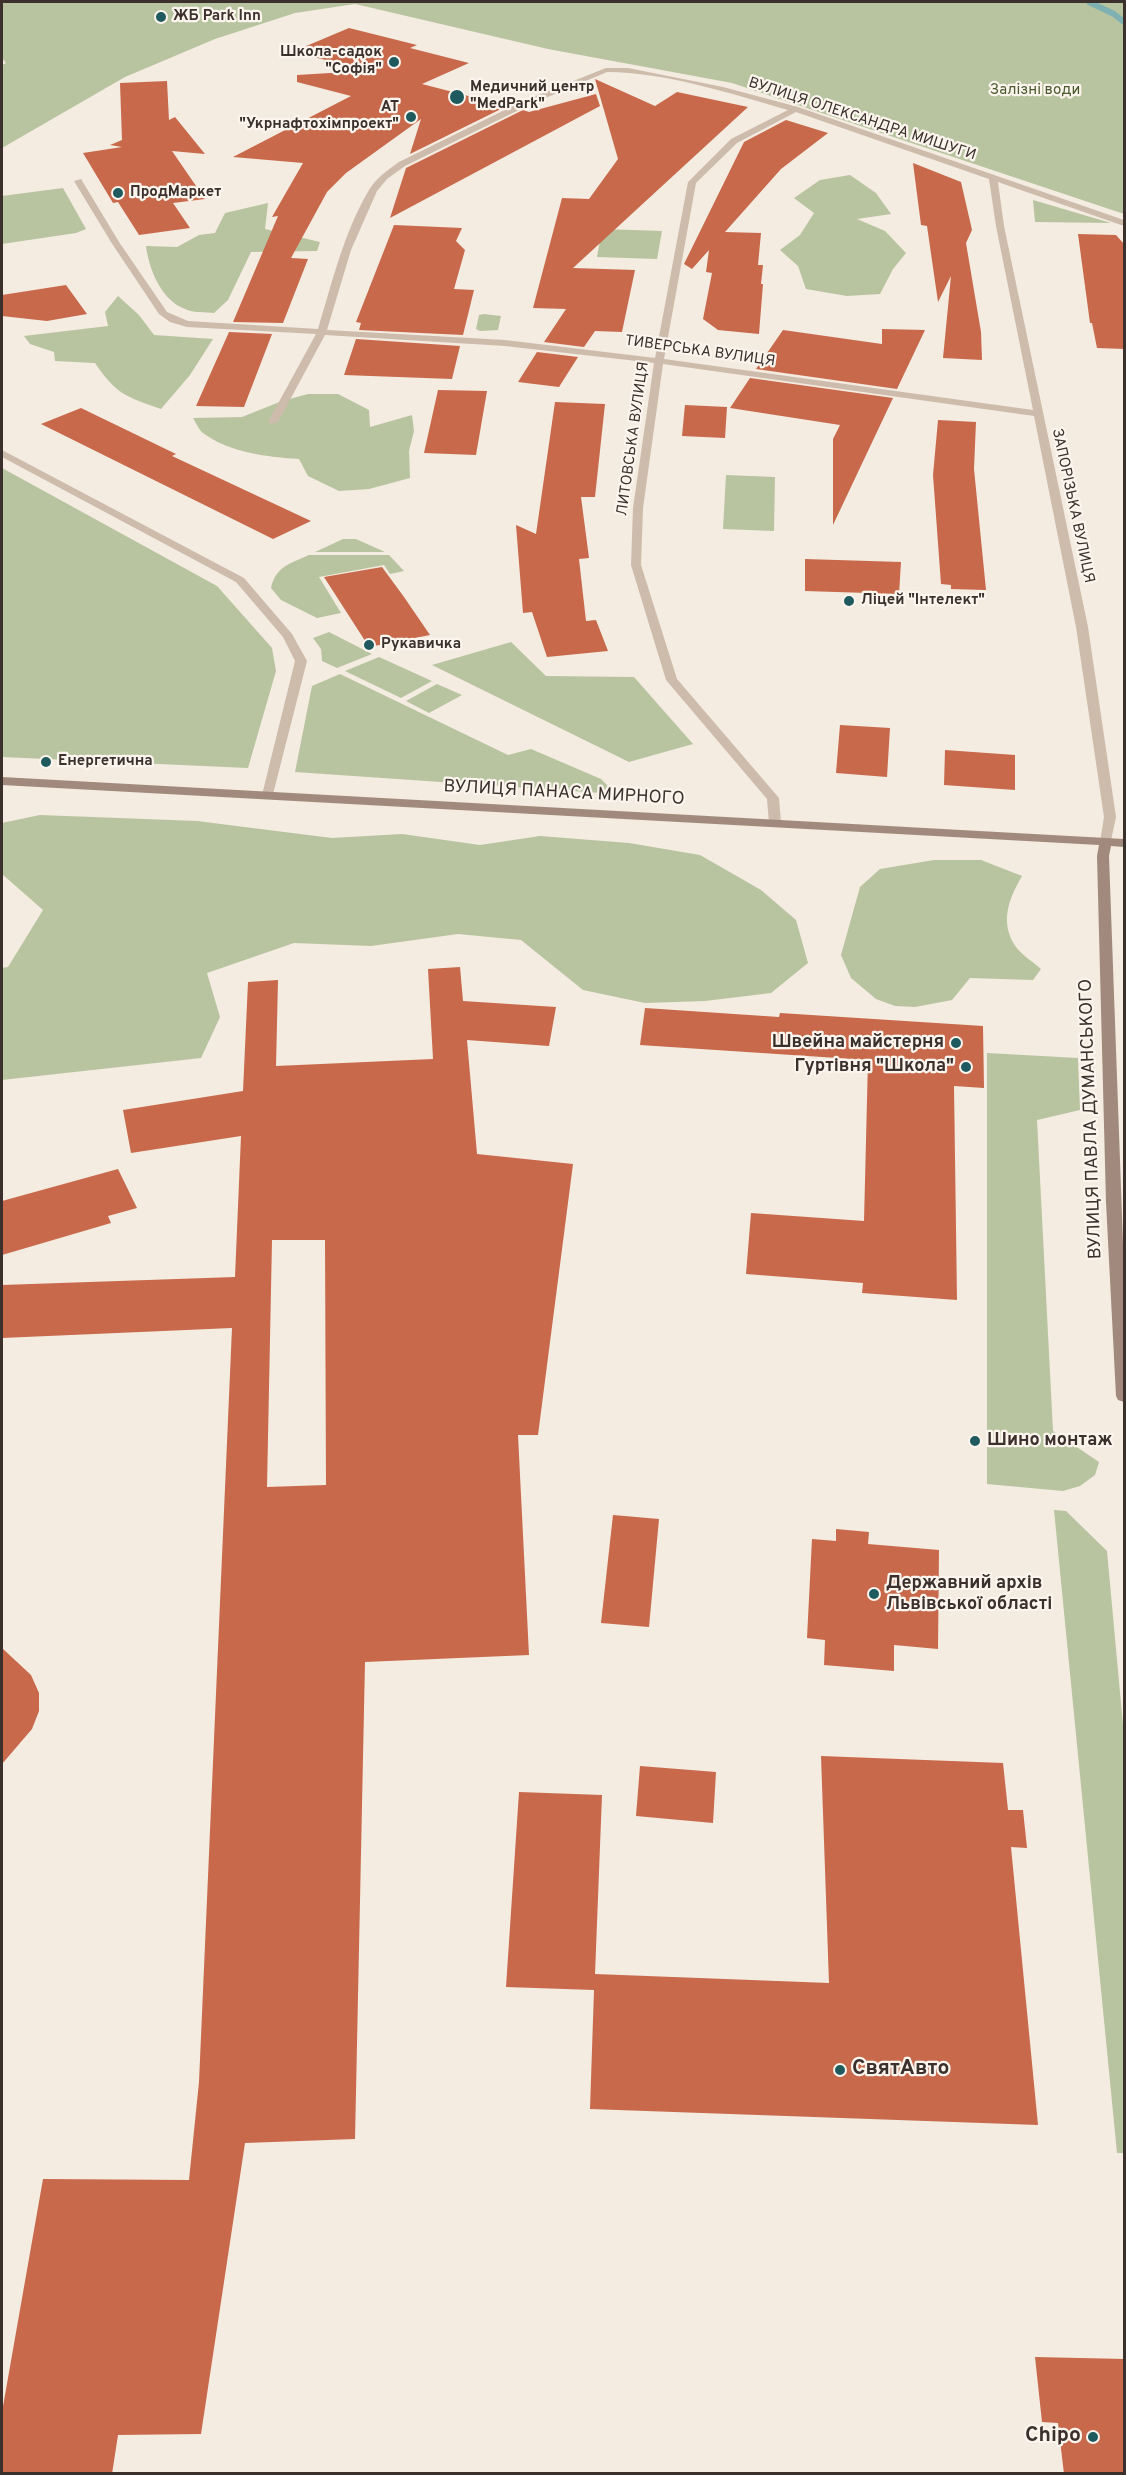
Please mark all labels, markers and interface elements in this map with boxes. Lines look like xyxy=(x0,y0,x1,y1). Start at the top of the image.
place label: ЖБ Park Inn xyxy=(173,8,261,26)
marker: ЖБ Park Inn xyxy=(154,10,168,24)
place label: Школа-садок "Софія" xyxy=(280,44,382,79)
marker: Школа-садок "Софія" xyxy=(387,55,401,69)
street label: ВУЛИЦЯ ОЛЕКСАНДРА МИШУГИ xyxy=(746,75,978,165)
place label: Медичний центр "MedPark" xyxy=(470,79,594,114)
park label: Залізні води xyxy=(990,82,1080,100)
marker: Медичний центр "MedPark" xyxy=(448,88,466,106)
place label: АТ "Укрнафтохімпроект" xyxy=(239,99,399,134)
marker: АТ "Укрнафтохімпроект" xyxy=(404,110,418,124)
place label: ПродМаркет xyxy=(130,184,221,202)
marker: ПродМаркет xyxy=(111,186,125,200)
street label: ТИВЕРСЬКА ВУЛИЦЯ xyxy=(624,333,776,371)
street label: ЛИТОВСЬКА ВУЛИЦЯ xyxy=(614,361,654,517)
street label: ЗАПОРІЗЬКА ВУЛИЦЯ xyxy=(1047,427,1097,585)
place label: Ліцей "Інтелект" xyxy=(861,592,985,610)
marker: Ліцей "Інтелект" xyxy=(842,594,856,608)
place label: Рукавичка xyxy=(381,636,461,654)
marker: Рукавичка xyxy=(362,638,376,652)
place label: Енергетична xyxy=(58,753,153,771)
marker: Енергетична xyxy=(39,755,53,769)
street label: ВУЛИЦЯ ПАНАСА МИРНОГО xyxy=(443,777,685,811)
street label: ВУЛИЦЯ ПАВЛА ДУМАНСЬКОГО xyxy=(1076,978,1108,1260)
place label: Швейна майстерня xyxy=(772,1032,944,1054)
marker: Швейна майстерня xyxy=(949,1036,963,1050)
place label: Гуртівня "Школа" xyxy=(795,1056,954,1078)
marker: Гуртівня "Школа" xyxy=(959,1060,973,1074)
place label: Шино монтаж xyxy=(987,1430,1113,1452)
marker: Шино монтаж xyxy=(968,1434,982,1448)
place label: Державний архів Львівської області xyxy=(886,1573,1052,1616)
marker: Державний архів Львівської області xyxy=(867,1587,881,1601)
place label: СвятАвто xyxy=(852,2057,949,2083)
marker: СвятАвто xyxy=(833,2063,847,2077)
place label: Chipo xyxy=(1025,2424,1081,2450)
marker: Chipo xyxy=(1086,2430,1100,2444)

